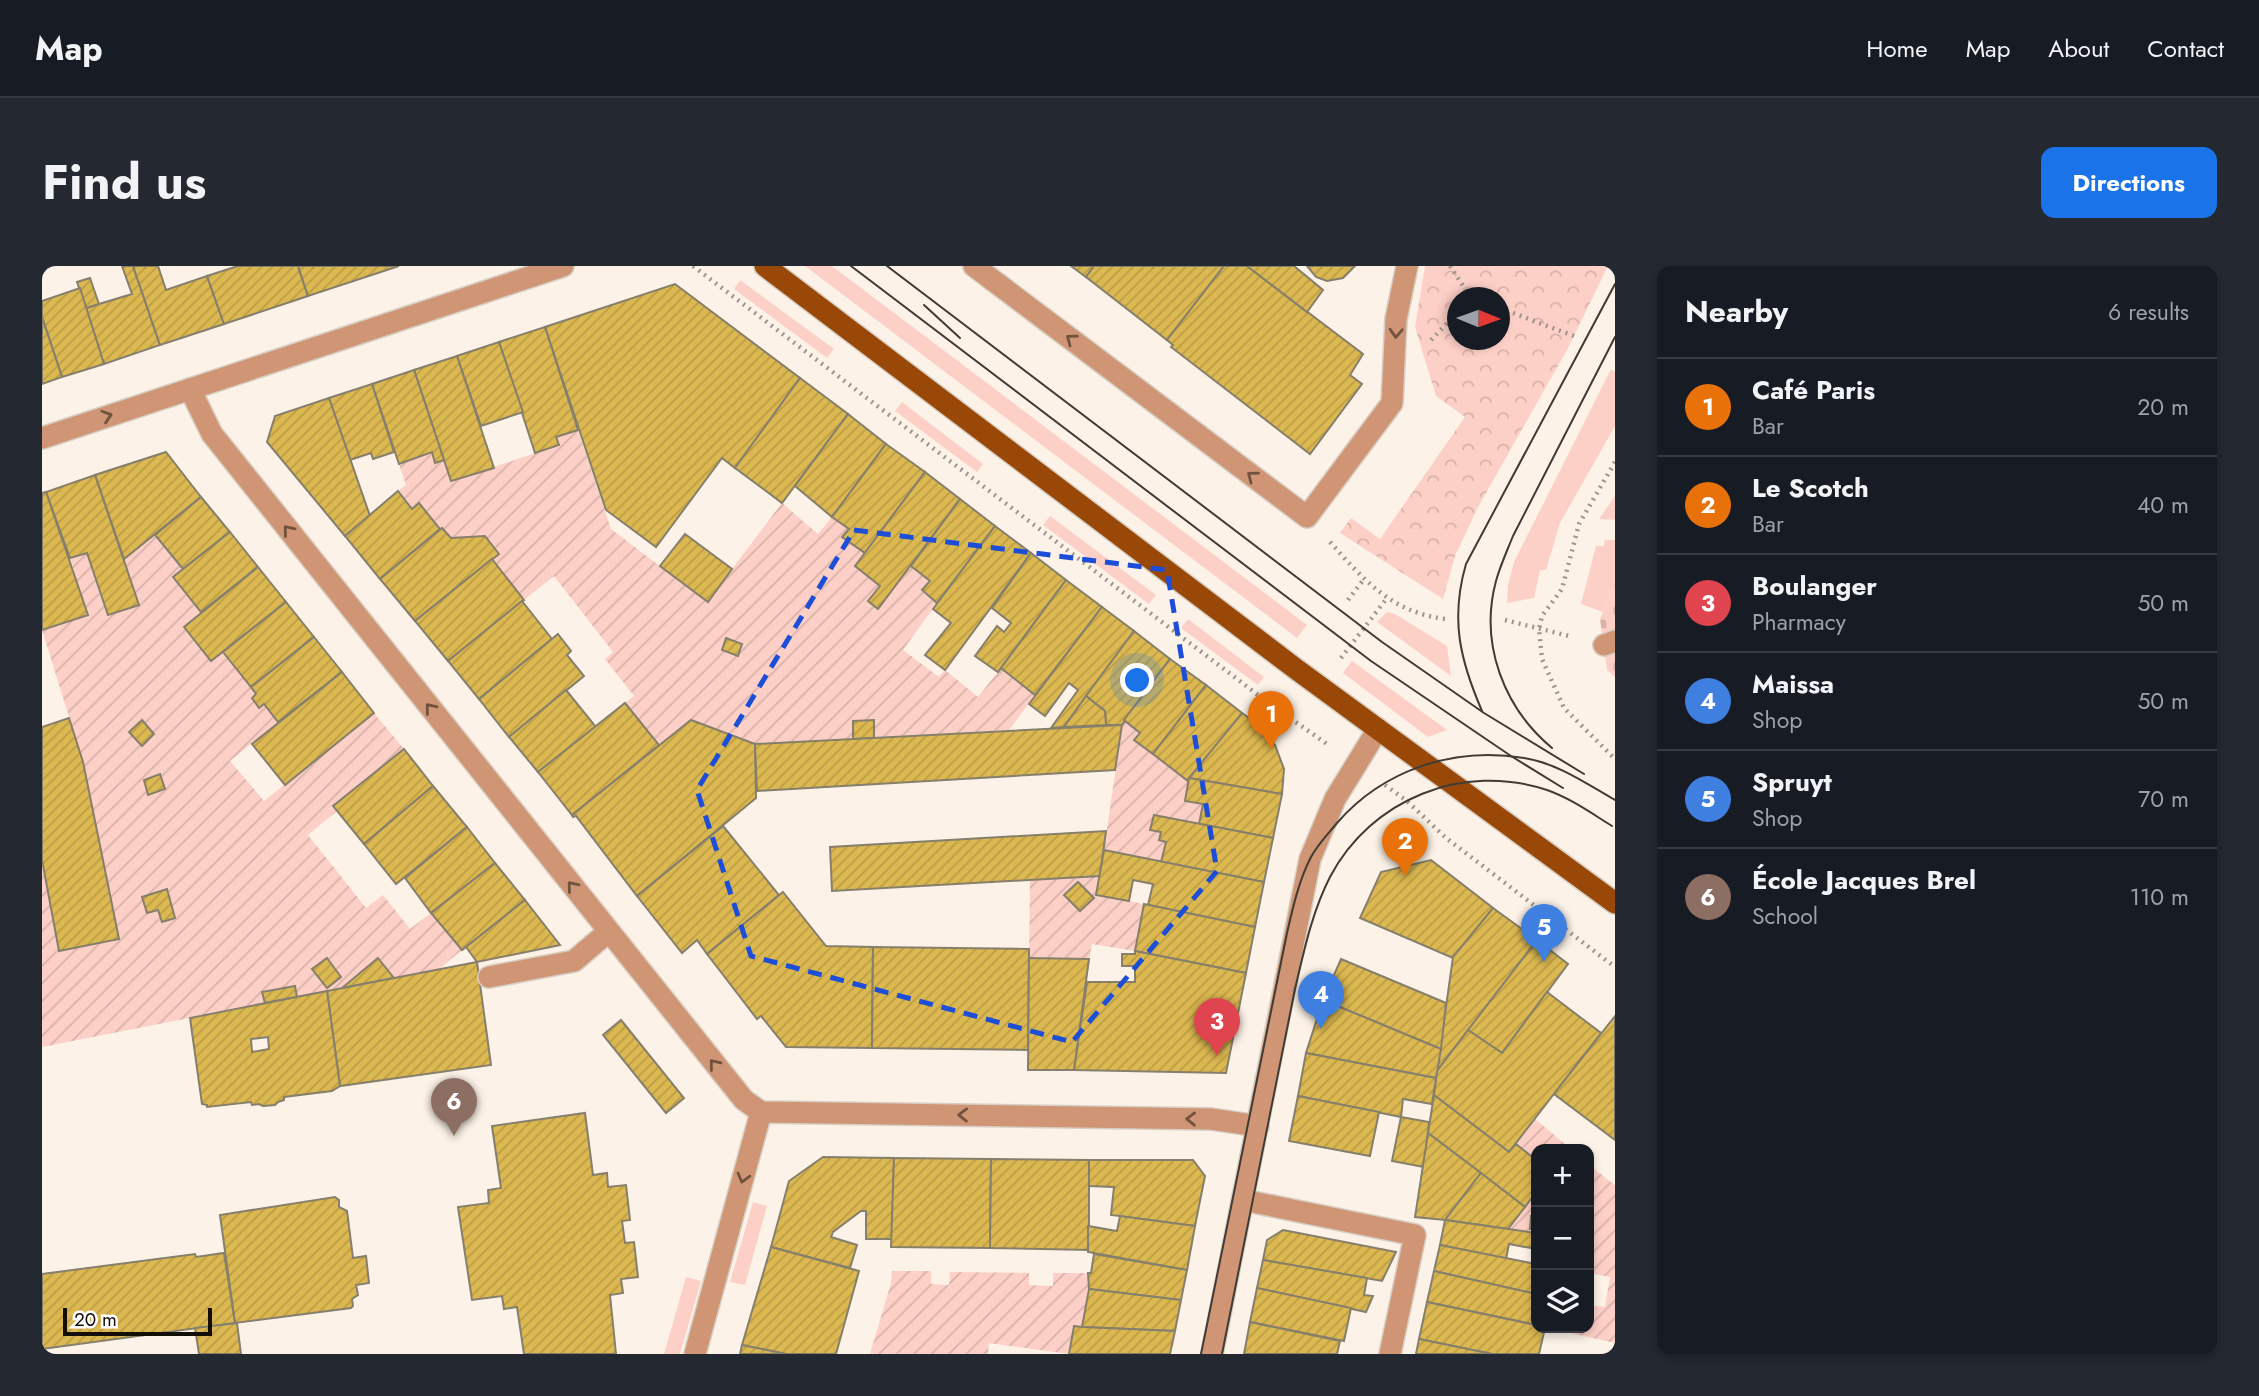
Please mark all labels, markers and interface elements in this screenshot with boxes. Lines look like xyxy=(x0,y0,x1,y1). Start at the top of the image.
text: Map xyxy=(35,25,103,72)
text: Home xyxy=(1866,31,1928,66)
text: Map xyxy=(1966,31,2010,66)
text: About xyxy=(2048,31,2109,66)
text: Contact xyxy=(2147,31,2224,66)
text: Find us xyxy=(42,147,206,217)
button: Directions xyxy=(2041,147,2217,218)
north arrow xyxy=(1447,287,1510,350)
text: Nearby xyxy=(1685,290,1788,333)
text: 6 results xyxy=(2108,295,2189,329)
one-way arrow xyxy=(1388,328,1403,339)
one-way arrow xyxy=(1066,335,1079,347)
text: Café Paris xyxy=(1752,371,1875,409)
text: 1 xyxy=(1702,390,1714,424)
text: 20 m xyxy=(2137,390,2189,424)
text: Bar xyxy=(1752,409,1784,443)
one-way arrow xyxy=(100,410,112,424)
text: Le Scotch xyxy=(1752,469,1869,507)
one-way arrow xyxy=(1248,472,1260,485)
text: 2 xyxy=(1700,488,1716,522)
text: 40 m xyxy=(2137,488,2189,522)
text: Bar xyxy=(1752,507,1784,541)
one-way arrow xyxy=(284,526,297,538)
text: Boulanger xyxy=(1752,567,1877,605)
text: 3 xyxy=(1701,586,1715,620)
text: 50 m xyxy=(2137,586,2189,620)
text: Pharmacy xyxy=(1752,605,1846,639)
your location xyxy=(1120,663,1154,697)
text: Maissa xyxy=(1752,665,1834,703)
text: 4 xyxy=(1700,684,1716,718)
text: 50 m xyxy=(2137,684,2189,718)
pin: 1 xyxy=(1248,691,1294,749)
text: Shop xyxy=(1752,703,1802,737)
one-way arrow xyxy=(426,704,439,716)
text: Spruyt xyxy=(1752,763,1832,801)
text: 5 xyxy=(1701,782,1715,816)
text: 70 m xyxy=(2138,782,2189,816)
text: Shop xyxy=(1752,801,1802,835)
pin: 2 xyxy=(1382,818,1428,876)
text: École Jacques Brel xyxy=(1752,861,1976,899)
text: 6 xyxy=(1700,880,1716,914)
text: 110 m xyxy=(2130,880,2189,914)
one-way arrow xyxy=(568,881,580,894)
text: School xyxy=(1752,899,1818,933)
pin: 5 xyxy=(1521,904,1567,962)
pin: 4 xyxy=(1298,971,1344,1029)
pin: 3 xyxy=(1194,998,1240,1056)
one-way arrow xyxy=(709,1059,722,1072)
pin: 6 xyxy=(431,1078,477,1136)
one-way arrow xyxy=(957,1107,968,1123)
one-way arrow xyxy=(1185,1111,1195,1127)
map controls xyxy=(1531,1144,1594,1333)
button: + xyxy=(1531,1144,1594,1207)
one-way arrow xyxy=(737,1171,751,1183)
button: − xyxy=(1531,1207,1594,1270)
button: layers xyxy=(1531,1270,1594,1333)
scale bar xyxy=(63,1305,212,1337)
text: 20 m xyxy=(74,1306,117,1333)

